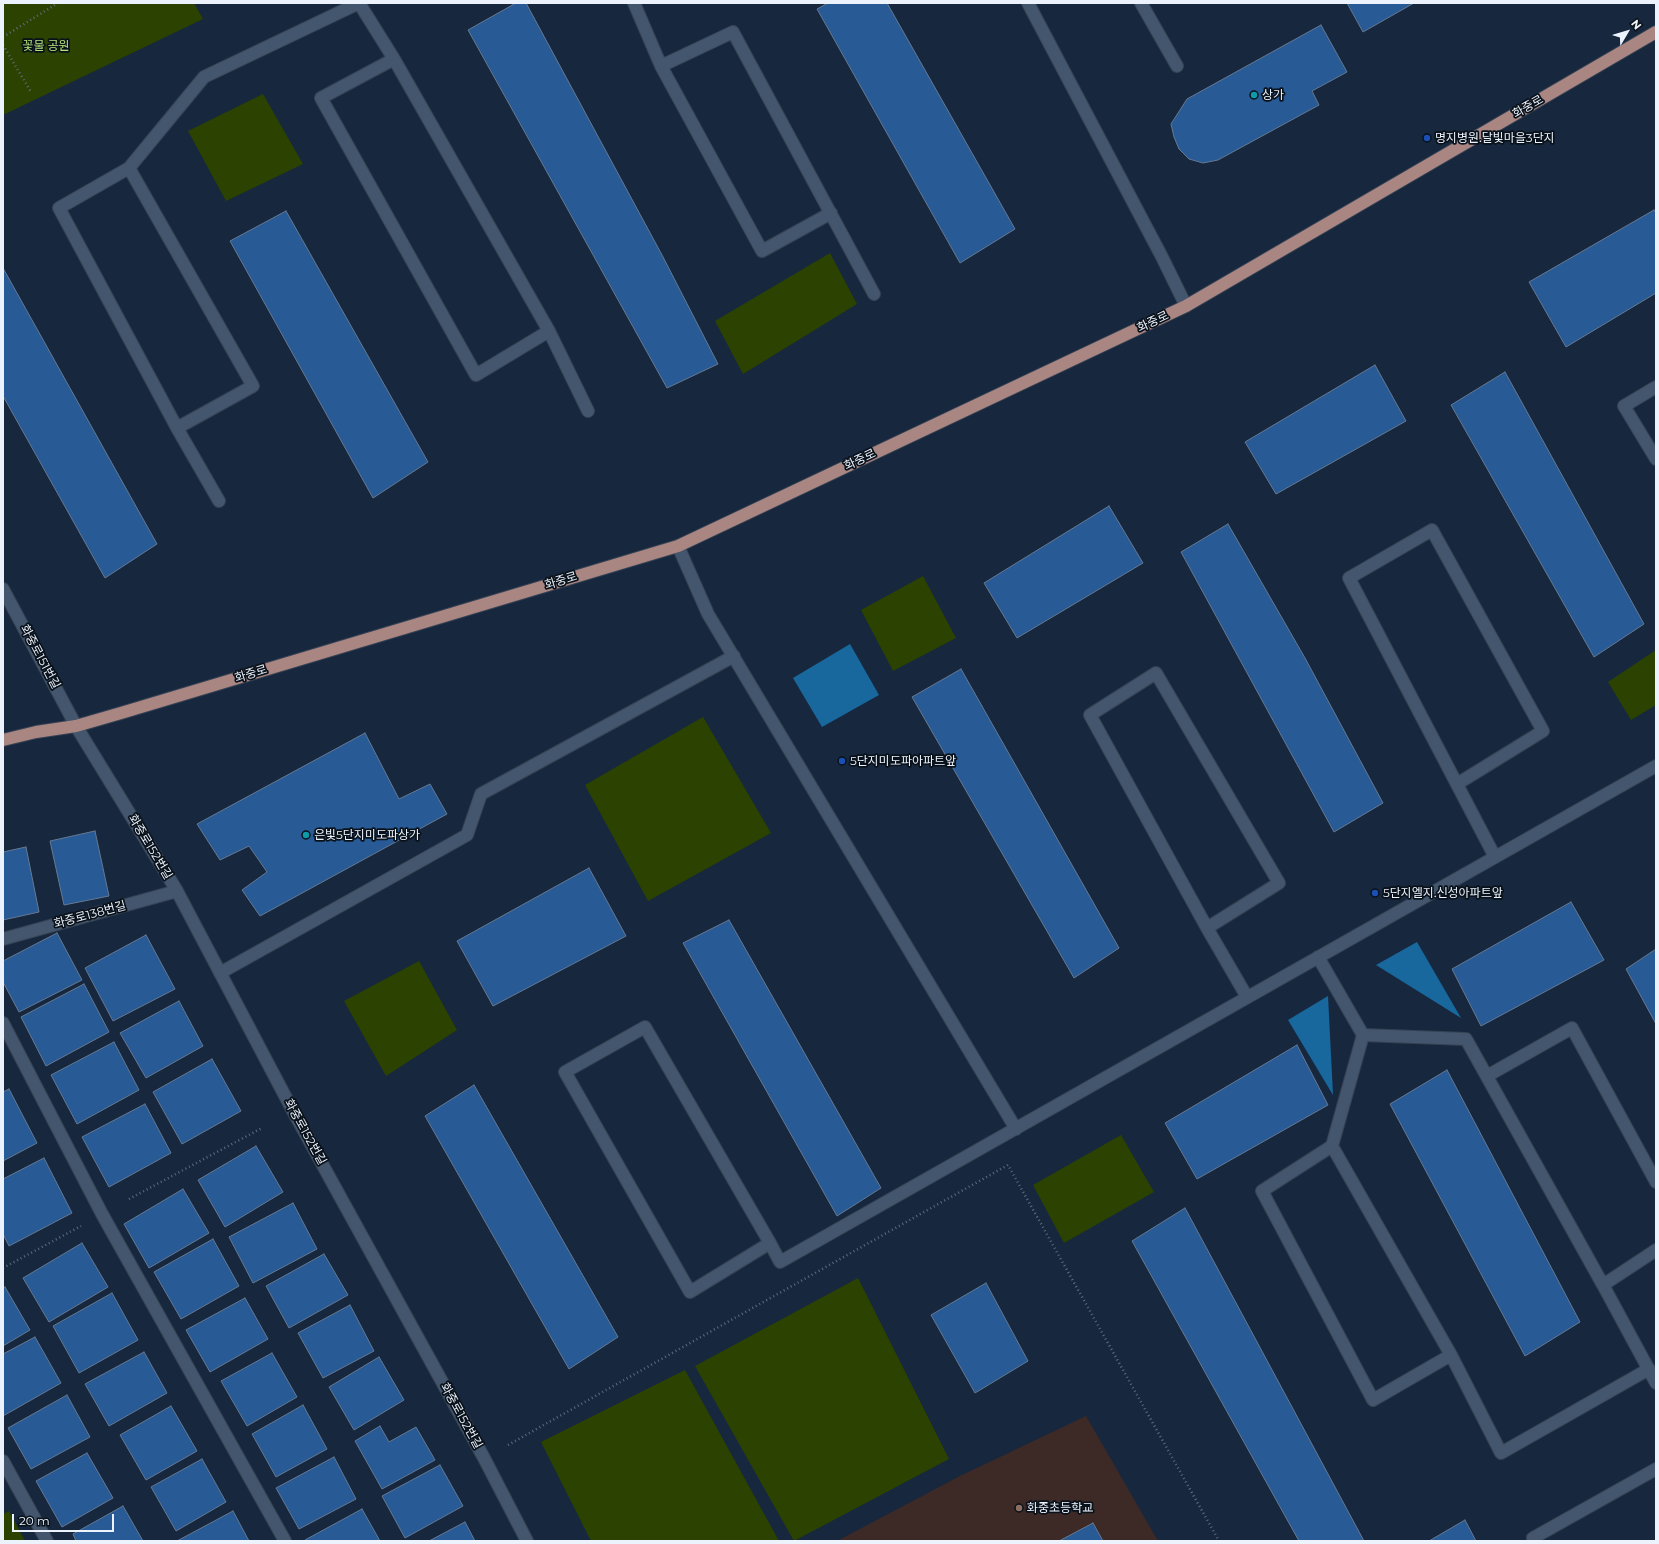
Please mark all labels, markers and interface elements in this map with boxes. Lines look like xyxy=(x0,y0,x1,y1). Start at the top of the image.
north arrow xyxy=(1607,12,1647,52)
text: N xyxy=(1628,17,1645,32)
park label: 꽃물 공원 xyxy=(22,39,70,53)
place label: 상가 xyxy=(1262,88,1284,102)
marker: 상가 xyxy=(1249,90,1259,100)
street label: 화중로 xyxy=(1510,92,1546,122)
place label: 명지병원.달빛마을3단지 xyxy=(1435,131,1555,145)
marker: 명지병원.달빛마을3단지 xyxy=(1422,133,1432,143)
street label: 화중로 xyxy=(1135,308,1171,336)
street label: 화중로 xyxy=(842,446,878,474)
street label: 화중로 xyxy=(543,569,579,593)
street label: 화중로151번길 xyxy=(17,622,63,692)
street label: 화중로 xyxy=(233,662,269,686)
place label: 5단지미도파아파트앞 xyxy=(850,754,956,768)
marker: 5단지미도파아파트앞 xyxy=(837,756,847,766)
street label: 화중로152번길 xyxy=(125,812,175,882)
place label: 은빛5단지미도파상가 xyxy=(314,828,420,842)
marker: 은빛5단지미도파상가 xyxy=(301,830,311,840)
place label: 5단지엘지.신성아파트앞 xyxy=(1383,886,1503,900)
marker: 5단지엘지.신성아파트앞 xyxy=(1370,888,1380,898)
street label: 화중로138번길 xyxy=(52,898,128,932)
street label: 화중로152번길 xyxy=(281,1097,329,1167)
street label: 화중로152번길 xyxy=(437,1381,485,1451)
place label: 화중초등학교 xyxy=(1027,1501,1093,1515)
marker: 화중초등학교 xyxy=(1014,1503,1024,1513)
scale bar xyxy=(14,1506,116,1532)
text: 20 m xyxy=(19,1513,50,1528)

